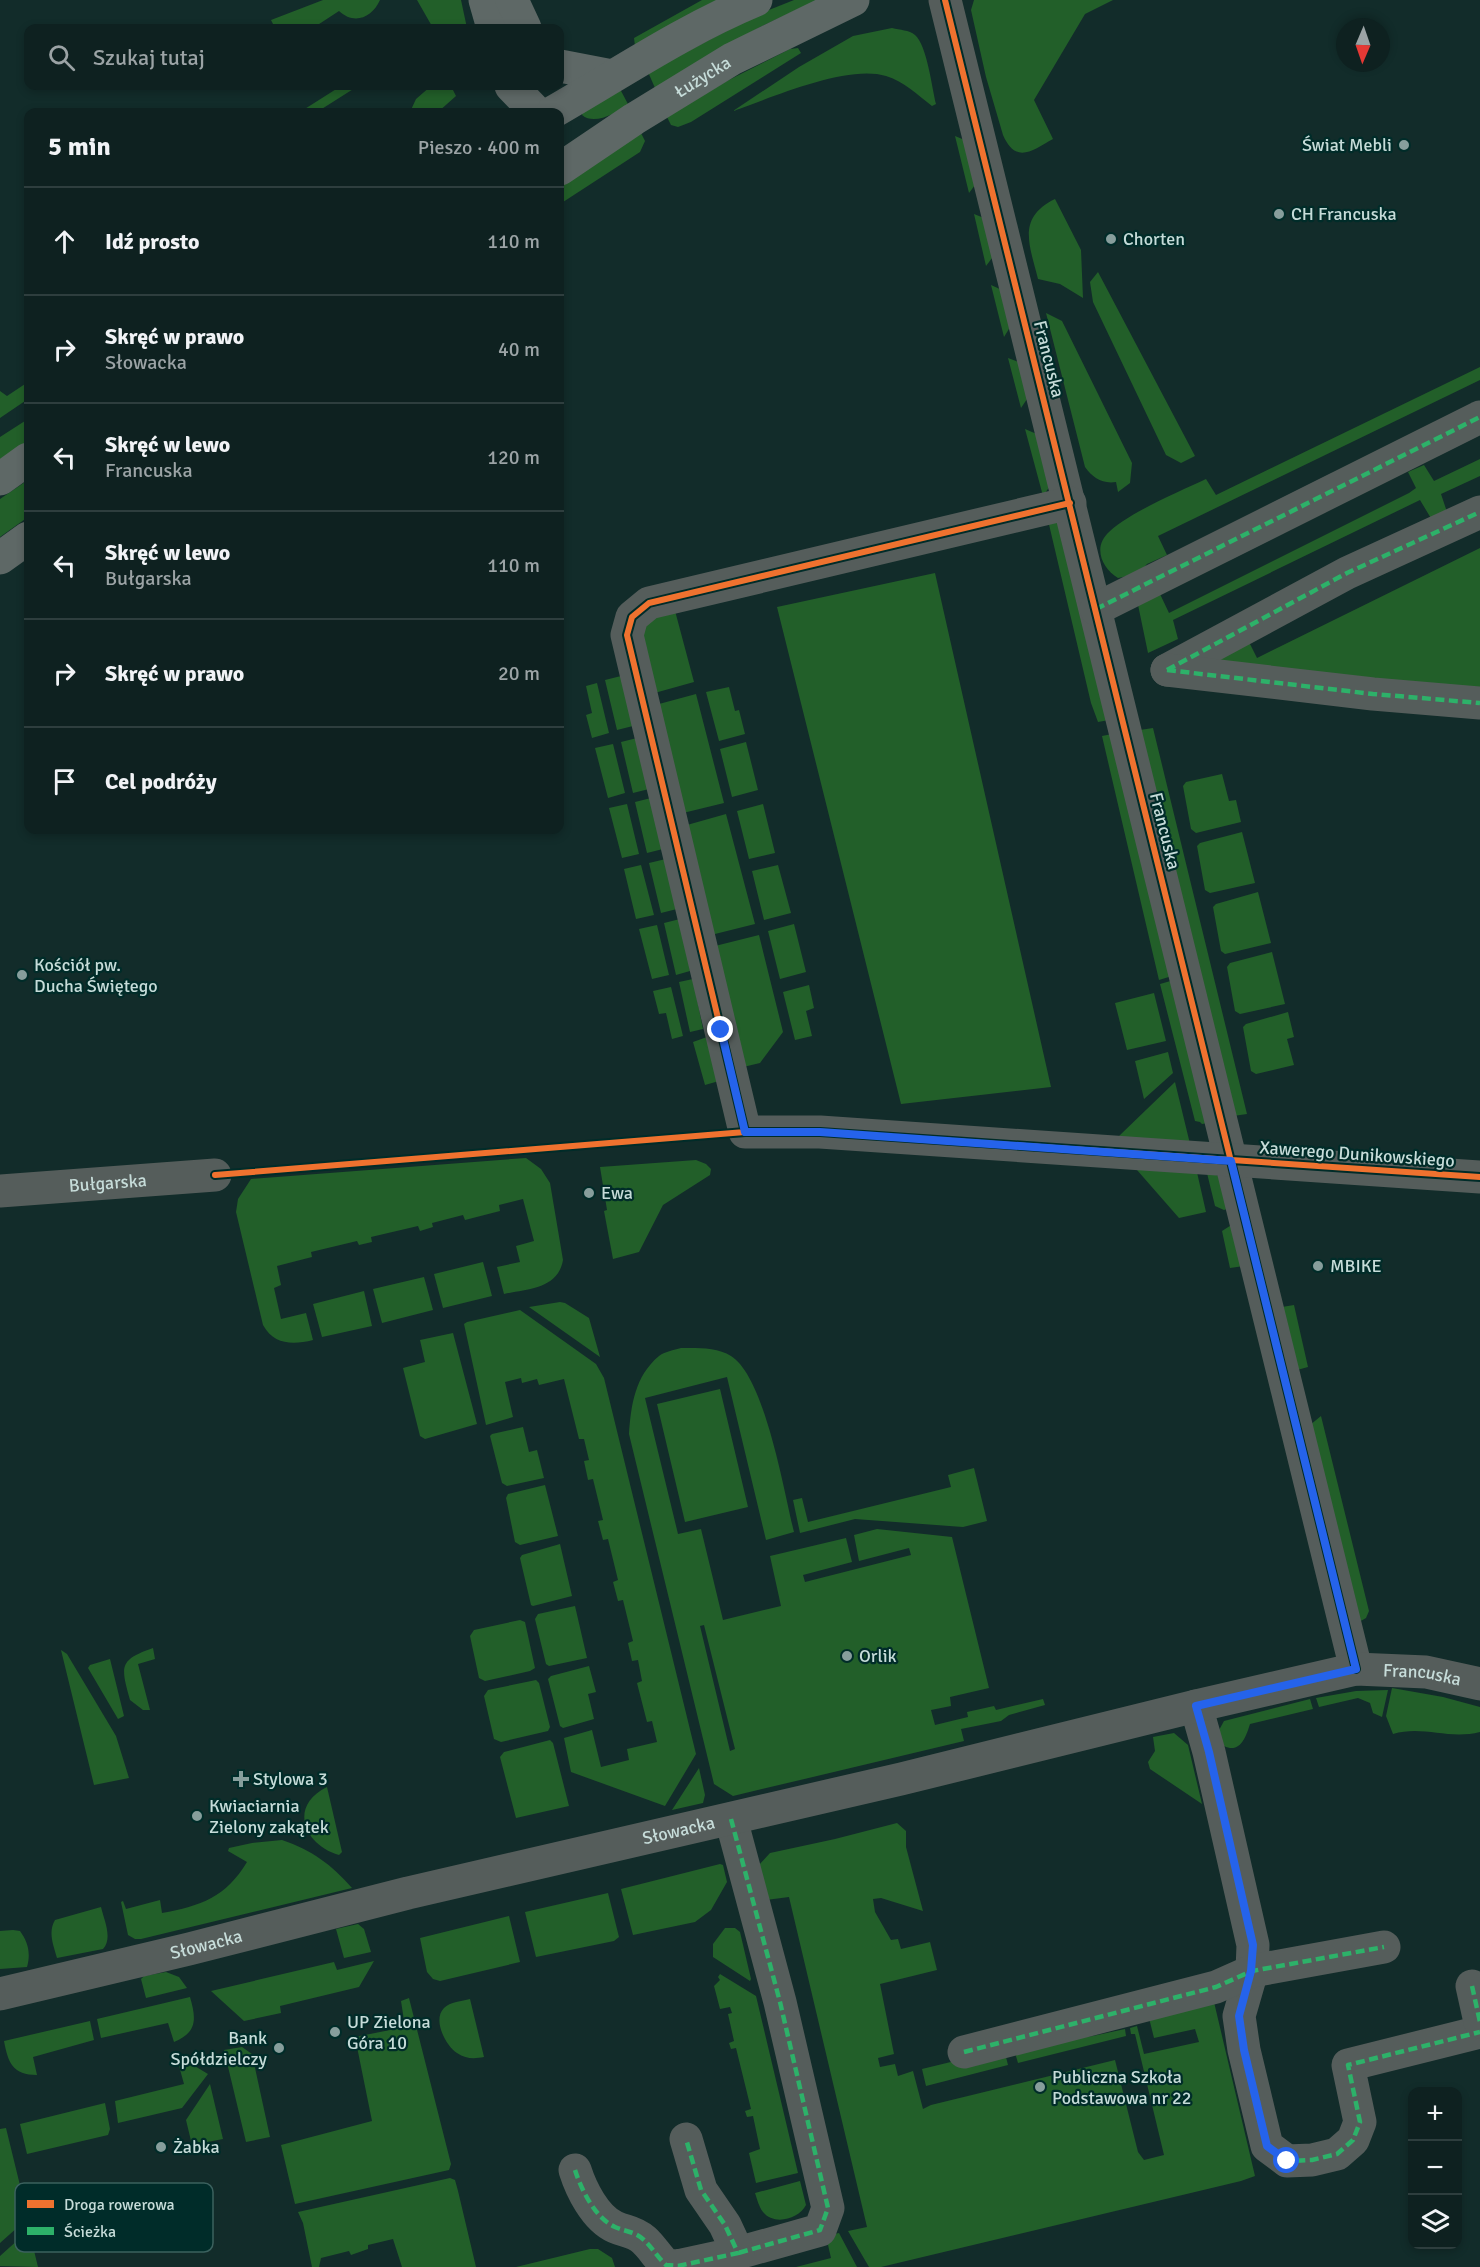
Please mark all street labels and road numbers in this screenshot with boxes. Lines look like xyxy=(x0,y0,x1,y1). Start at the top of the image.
street label: Łużycka xyxy=(671,51,735,102)
street label: Francuska xyxy=(1029,318,1069,400)
street label: Francuska xyxy=(1145,790,1185,872)
street label: Xawerego Dunikowskiego xyxy=(1259,1136,1455,1172)
street label: Bułgarska xyxy=(68,1169,147,1197)
street label: Francuska xyxy=(1383,1659,1463,1691)
street label: Słowacka xyxy=(640,1811,717,1849)
street label: Słowacka xyxy=(168,1925,245,1964)

